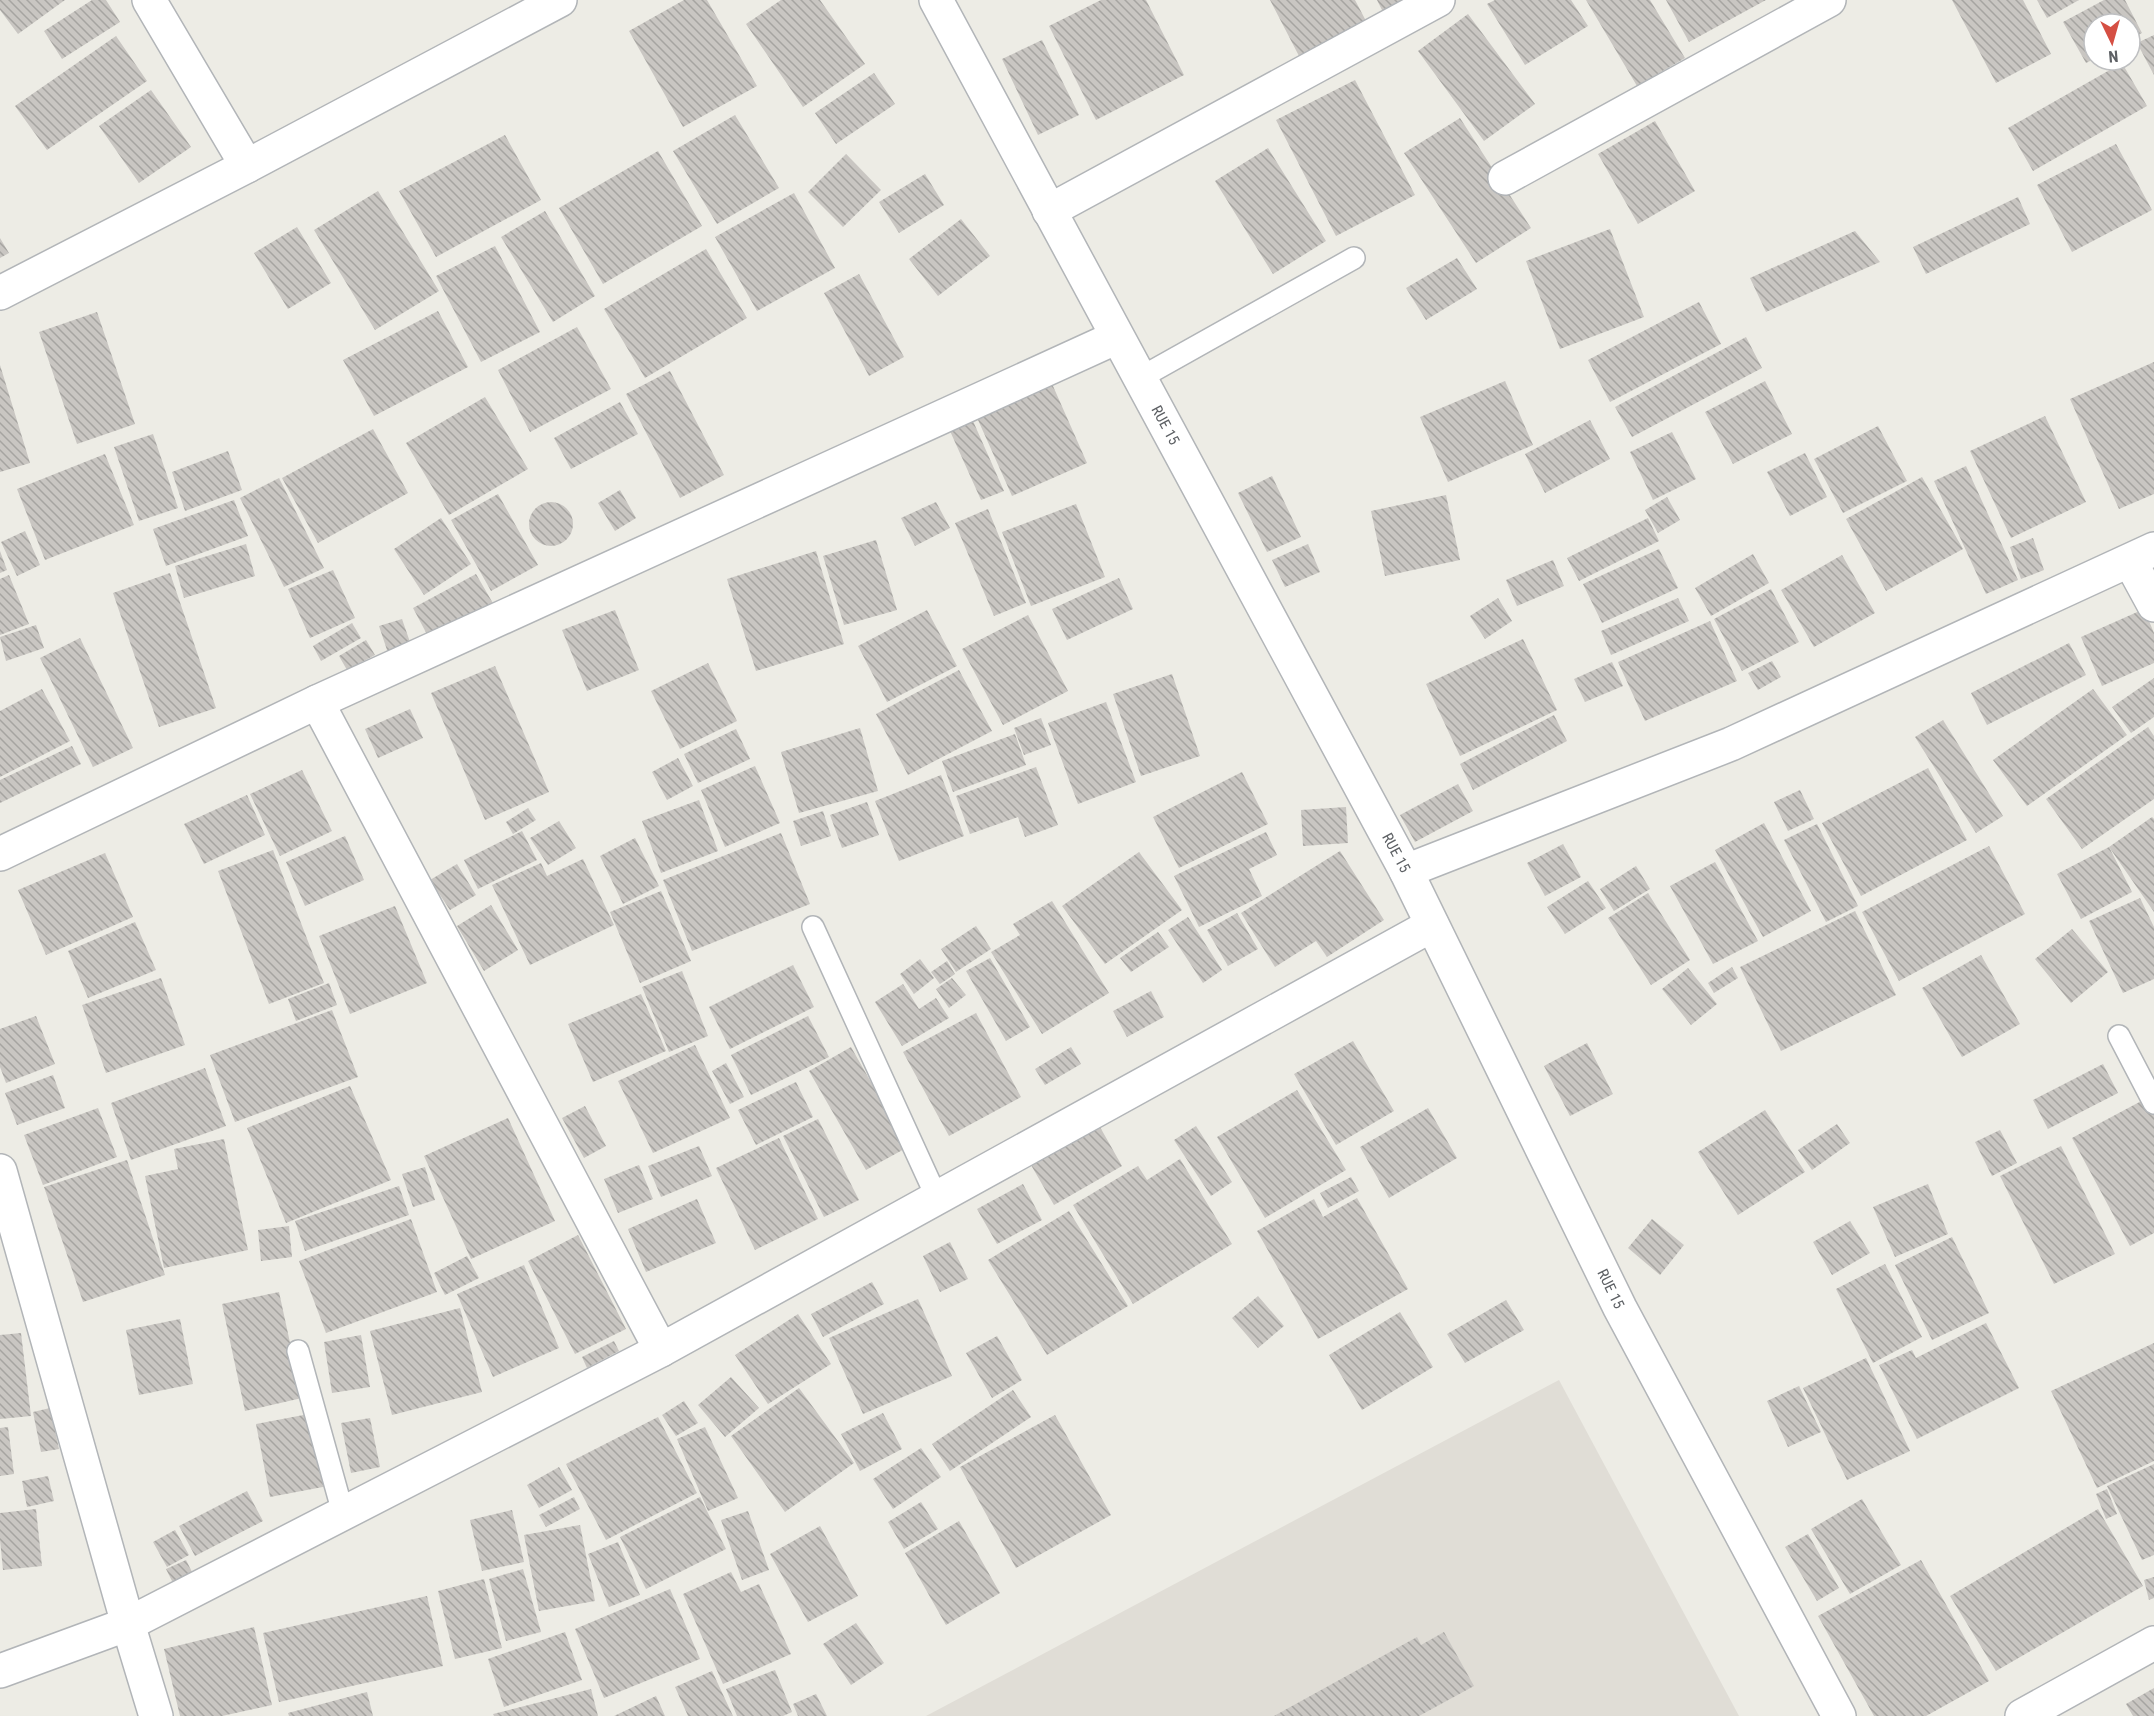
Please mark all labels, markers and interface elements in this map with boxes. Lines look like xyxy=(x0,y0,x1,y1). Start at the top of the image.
north arrow xyxy=(2082,12,2142,72)
text: N xyxy=(2108,47,2119,66)
street label: RUE 15 xyxy=(1147,402,1183,448)
street label: RUE 15 xyxy=(1378,830,1414,876)
street label: RUE 15 xyxy=(1593,1266,1628,1312)

